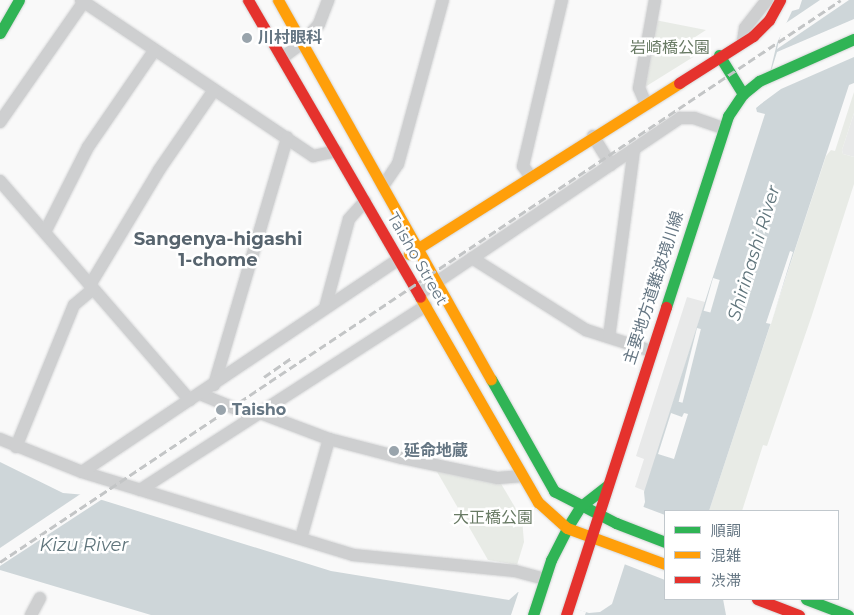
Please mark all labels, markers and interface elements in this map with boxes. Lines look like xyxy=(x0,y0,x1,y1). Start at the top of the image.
place label: 川村眼科 xyxy=(258,28,322,48)
marker: 川村眼科 xyxy=(240,31,254,45)
park label: 岩崎橋公園 xyxy=(630,38,710,58)
water label: Shirinashi River xyxy=(723,183,785,323)
street label: Taisho Street xyxy=(383,209,451,309)
street label: 主要地方道難波境川線 xyxy=(620,209,688,367)
district label: Sangenya-higashi 1-chome xyxy=(134,229,302,272)
place label: Taisho xyxy=(232,400,286,420)
marker: Taisho xyxy=(214,403,228,417)
place label: 延命地蔵 xyxy=(404,441,468,461)
marker: 延命地蔵 xyxy=(388,445,400,457)
park label: 大正橋公園 xyxy=(453,508,533,528)
legend xyxy=(664,510,839,600)
text: 順調 xyxy=(711,521,741,540)
water label: Kizu River xyxy=(39,534,129,556)
text: 混雑 xyxy=(711,546,741,565)
text: 渋滞 xyxy=(711,571,741,590)

